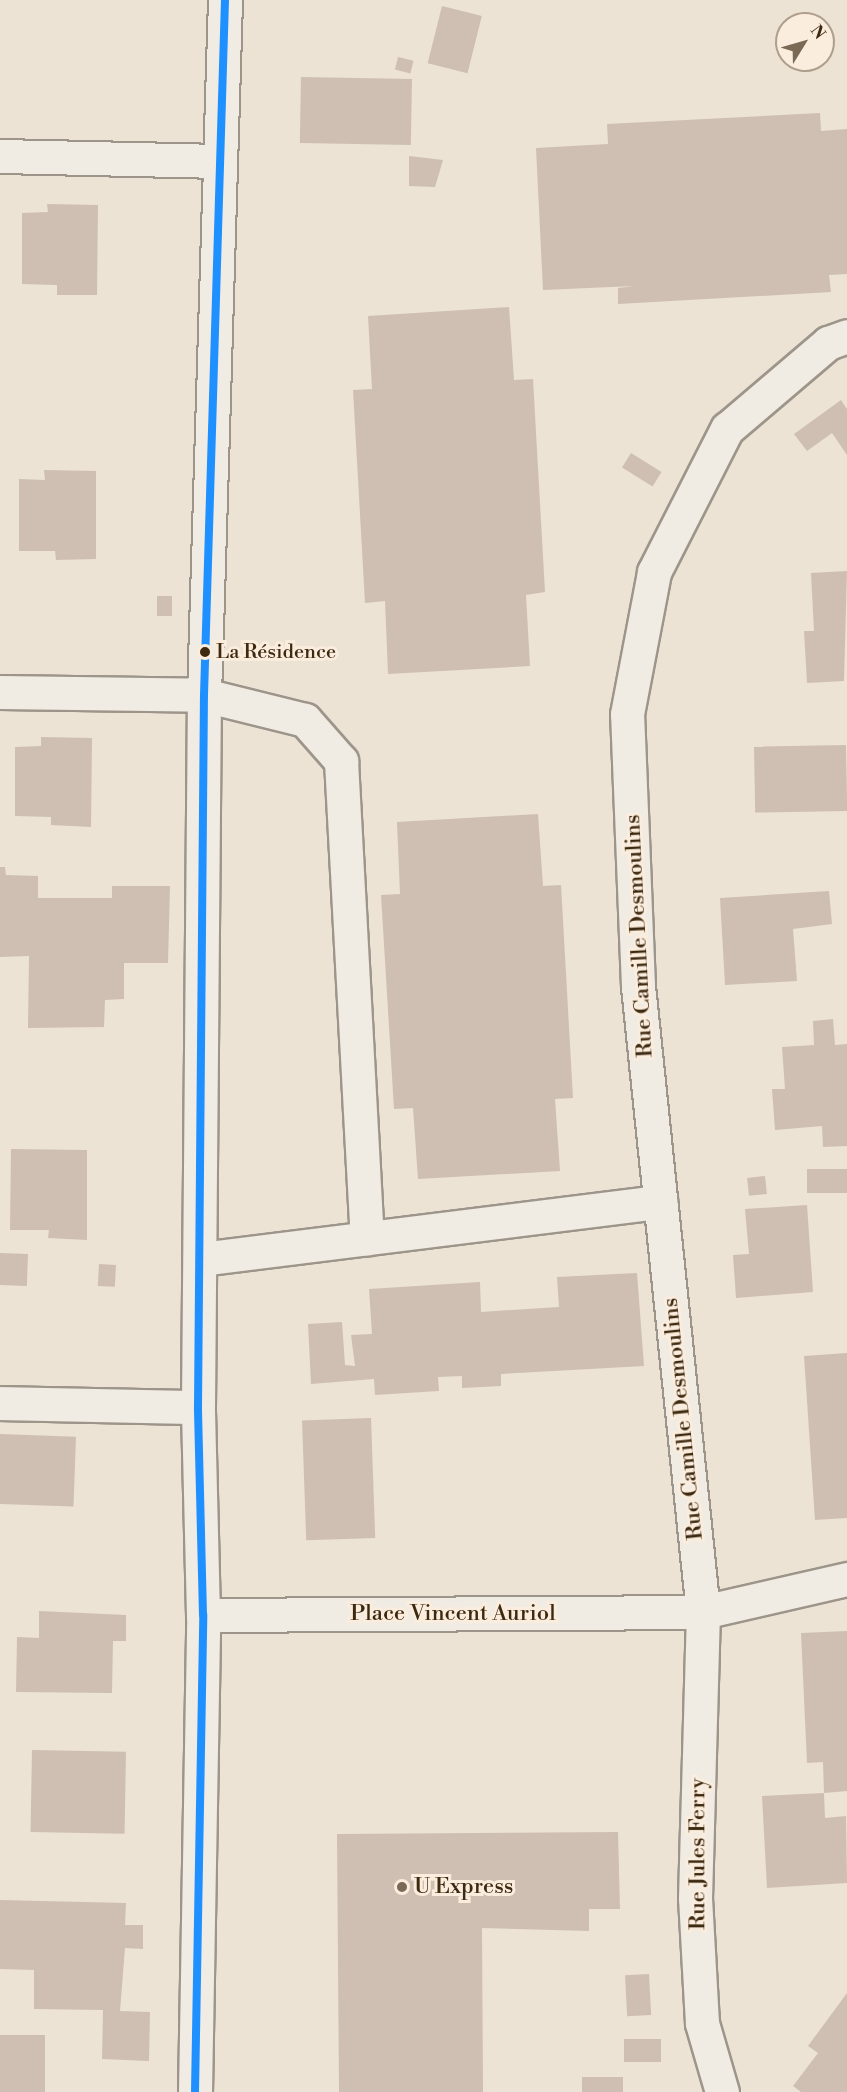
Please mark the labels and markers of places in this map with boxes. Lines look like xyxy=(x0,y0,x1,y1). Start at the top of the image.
place label: La Résidence xyxy=(216,640,336,664)
marker: La Résidence xyxy=(199,646,211,658)
place label: U Express xyxy=(414,1874,514,1900)
marker: U Express xyxy=(395,1880,409,1894)

